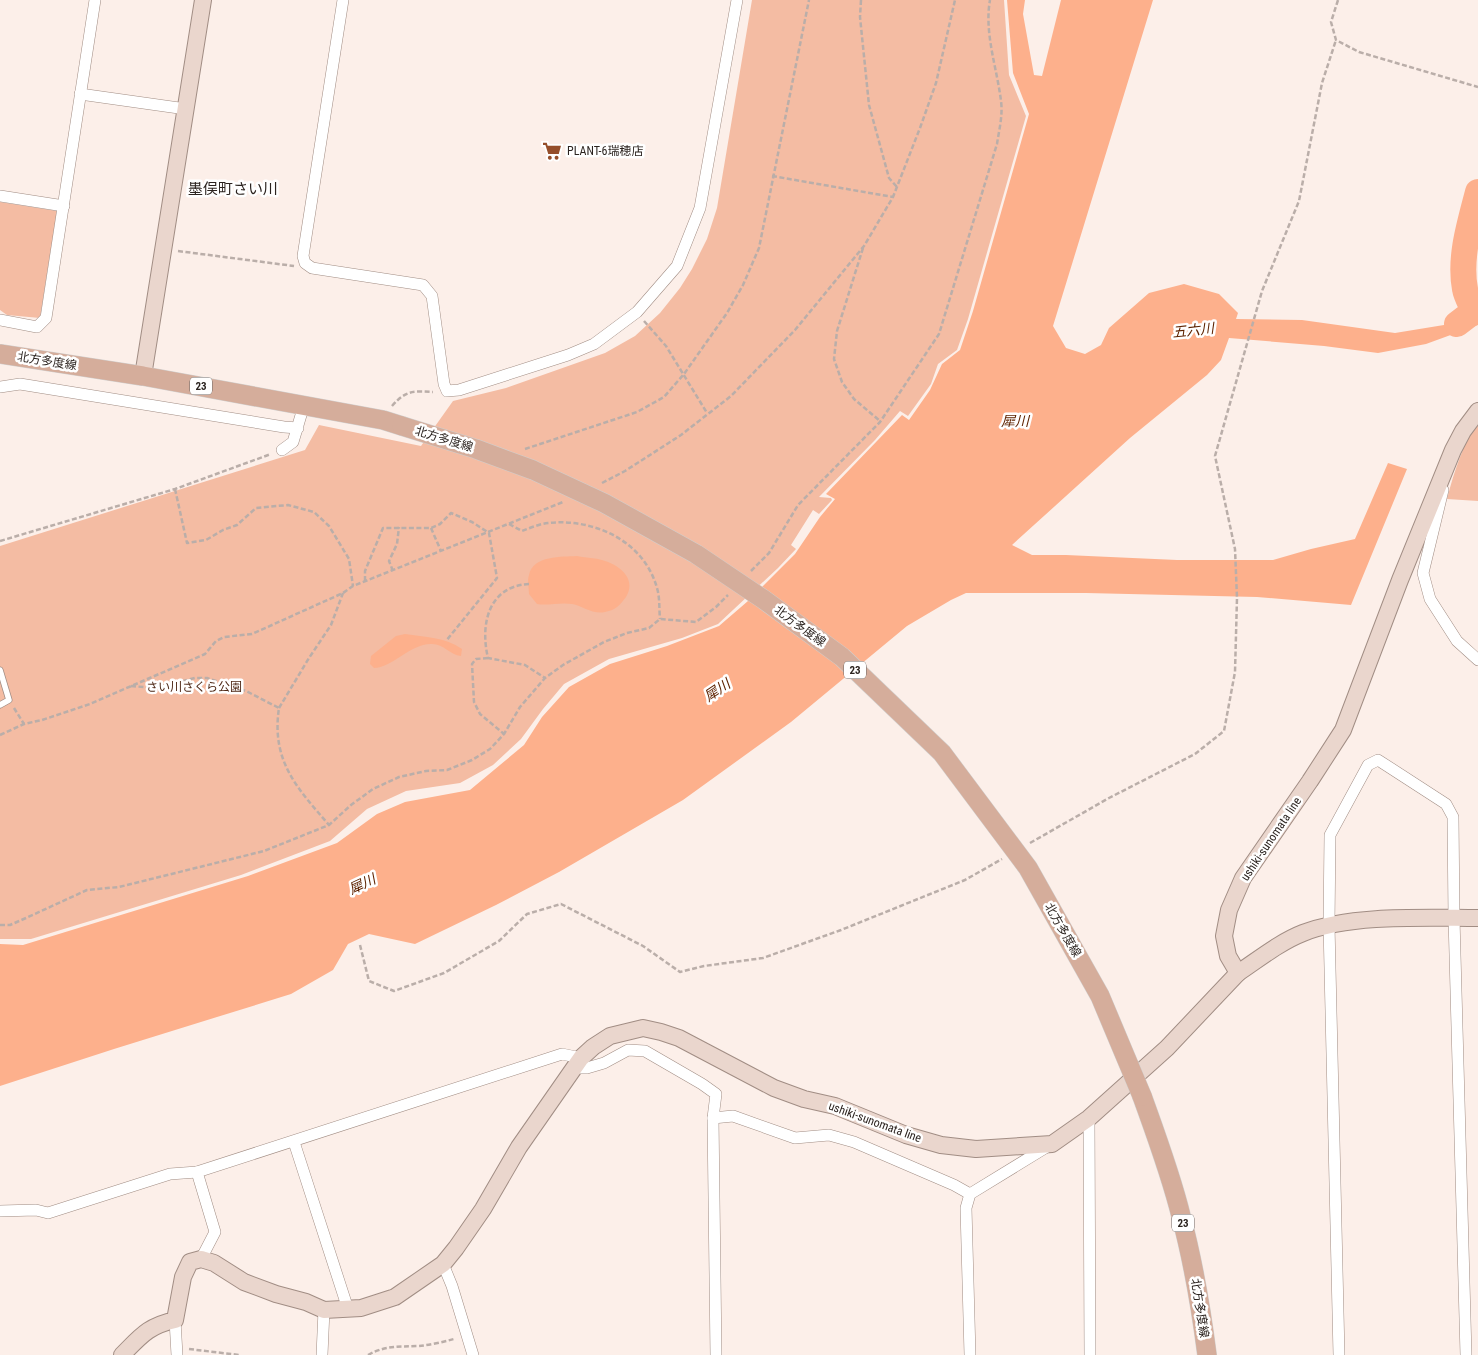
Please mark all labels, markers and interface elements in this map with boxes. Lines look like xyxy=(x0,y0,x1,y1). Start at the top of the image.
supermarket icon: PLANT-6瑞穂店 xyxy=(541,140,563,162)
place label: PLANT-6瑞穂店 xyxy=(567,144,643,158)
district label: 墨俣町さい川 xyxy=(188,180,278,198)
water label: 五六川 xyxy=(1171,320,1217,340)
street label: 北方多度線 xyxy=(16,349,78,373)
road number: 23 xyxy=(190,378,212,394)
water label: 犀川 xyxy=(1001,413,1031,429)
street label: 北方多度線 xyxy=(413,424,475,454)
street label: 北方多度線 xyxy=(772,603,828,649)
road number: 23 xyxy=(844,662,866,678)
water label: 犀川 xyxy=(701,674,735,704)
park label: さい川さくら公園 xyxy=(146,680,242,694)
street label: ushiki-sunomata line xyxy=(1238,794,1304,883)
water label: 犀川 xyxy=(346,870,380,897)
street label: 北方多度線 xyxy=(1042,901,1084,959)
street label: ushiki-sunomata line xyxy=(827,1099,924,1145)
road number: 23 xyxy=(1172,1214,1194,1232)
street label: 北方多度線 xyxy=(1188,1277,1212,1339)

